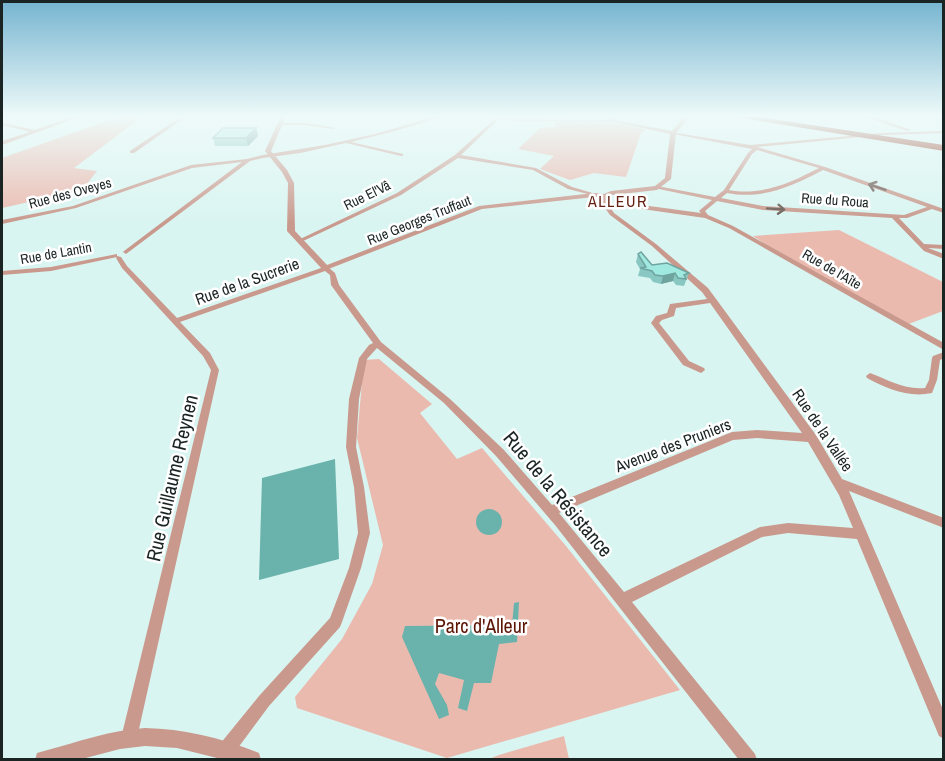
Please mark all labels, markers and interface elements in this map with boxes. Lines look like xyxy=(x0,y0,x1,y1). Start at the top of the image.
street label: Rue des Oveyes xyxy=(27,173,114,213)
street label: Rue El'Vâ xyxy=(341,176,394,214)
one-way arrow xyxy=(868,181,887,192)
street label: Rue du Roua xyxy=(801,189,870,211)
district label: ALLEUR xyxy=(587,190,648,212)
street label: Rue Georges Truffaut xyxy=(365,191,473,249)
one-way arrow xyxy=(766,203,786,214)
street label: Rue de Lantin xyxy=(19,238,93,268)
street label: Rue de l'Aîte xyxy=(799,245,865,293)
street label: Rue de la Sucrerie xyxy=(192,252,302,310)
street label: Rue de la Vallée xyxy=(787,384,859,476)
street label: Rue Guillaume Reynen xyxy=(139,392,204,564)
street label: Avenue des Pruniers xyxy=(611,413,734,478)
street label: Rue de la Résistance xyxy=(498,425,619,562)
park label: Parc d'Alleur xyxy=(435,612,528,639)

